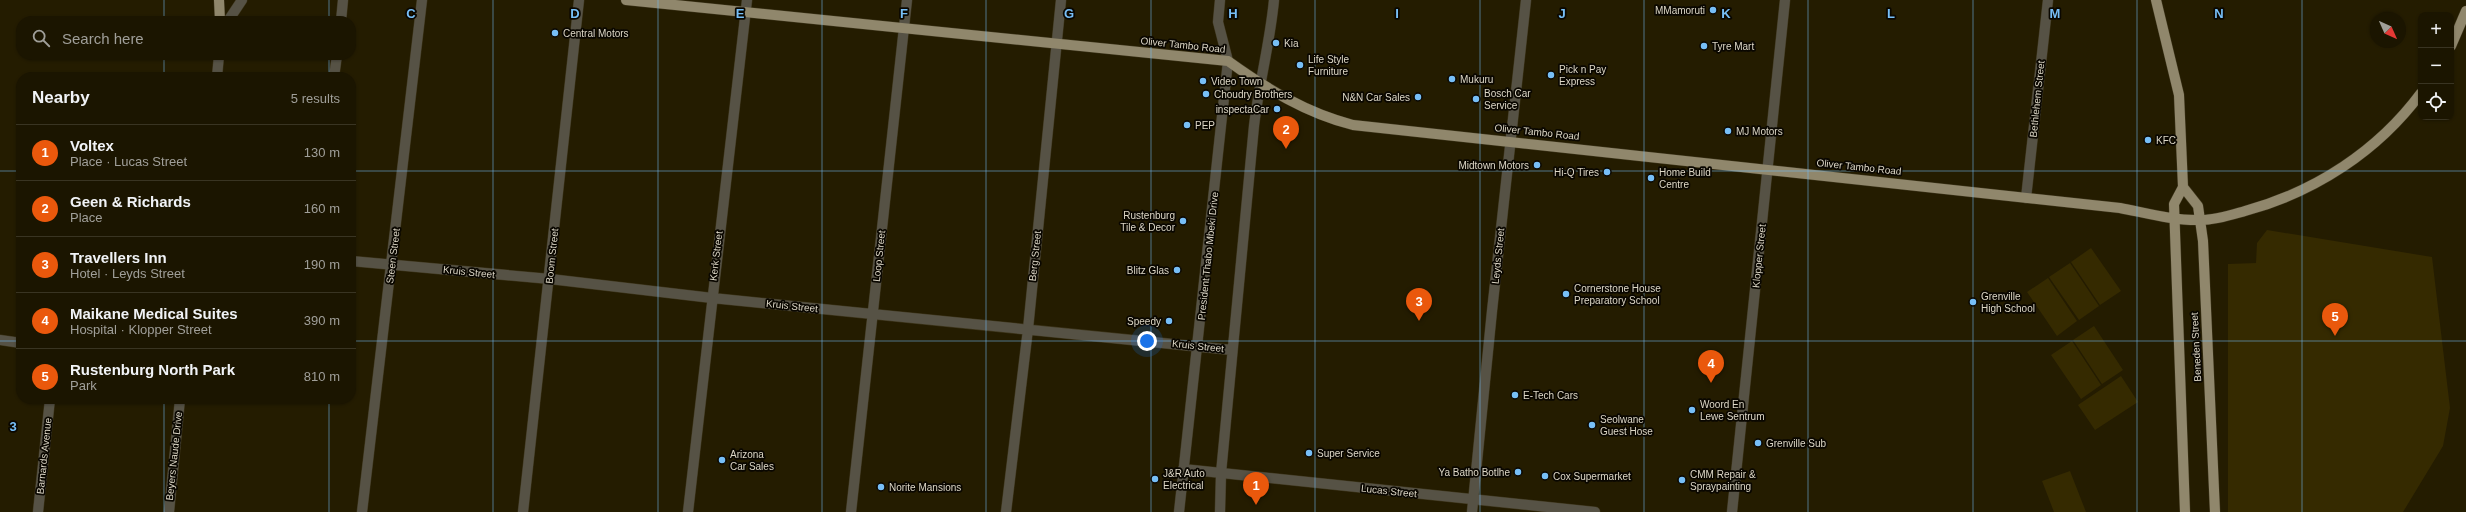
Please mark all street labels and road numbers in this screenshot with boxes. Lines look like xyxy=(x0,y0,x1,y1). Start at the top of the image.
street label: Oliver Tambo Road xyxy=(1140,35,1226,55)
street label: Bethlehem Street xyxy=(2027,60,2047,138)
street label: Oliver Tambo Road xyxy=(1494,122,1580,142)
street label: Oliver Tambo Road xyxy=(1816,157,1902,177)
street label: President Thabo Mbeki Drive xyxy=(1196,191,1220,321)
street label: Klopper Street xyxy=(1750,223,1768,288)
street label: Leyds Street xyxy=(1490,227,1506,284)
street label: Steen Street xyxy=(384,228,402,284)
street label: Boom Street xyxy=(544,228,560,284)
street label: Kerk Street xyxy=(707,230,725,281)
street label: Loop Street xyxy=(871,230,887,282)
street label: Berg Street xyxy=(1027,230,1043,282)
street label: Kruis Street xyxy=(442,264,496,280)
street label: Kruis Street xyxy=(765,298,819,314)
street label: Beneden Street xyxy=(2189,312,2203,382)
street label: Kruis Street xyxy=(1171,338,1225,354)
street label: Beyers Naude Drive xyxy=(164,410,184,501)
street label: Barnards Avenue xyxy=(35,417,54,495)
street label: Lucas Street xyxy=(1361,483,1418,499)

